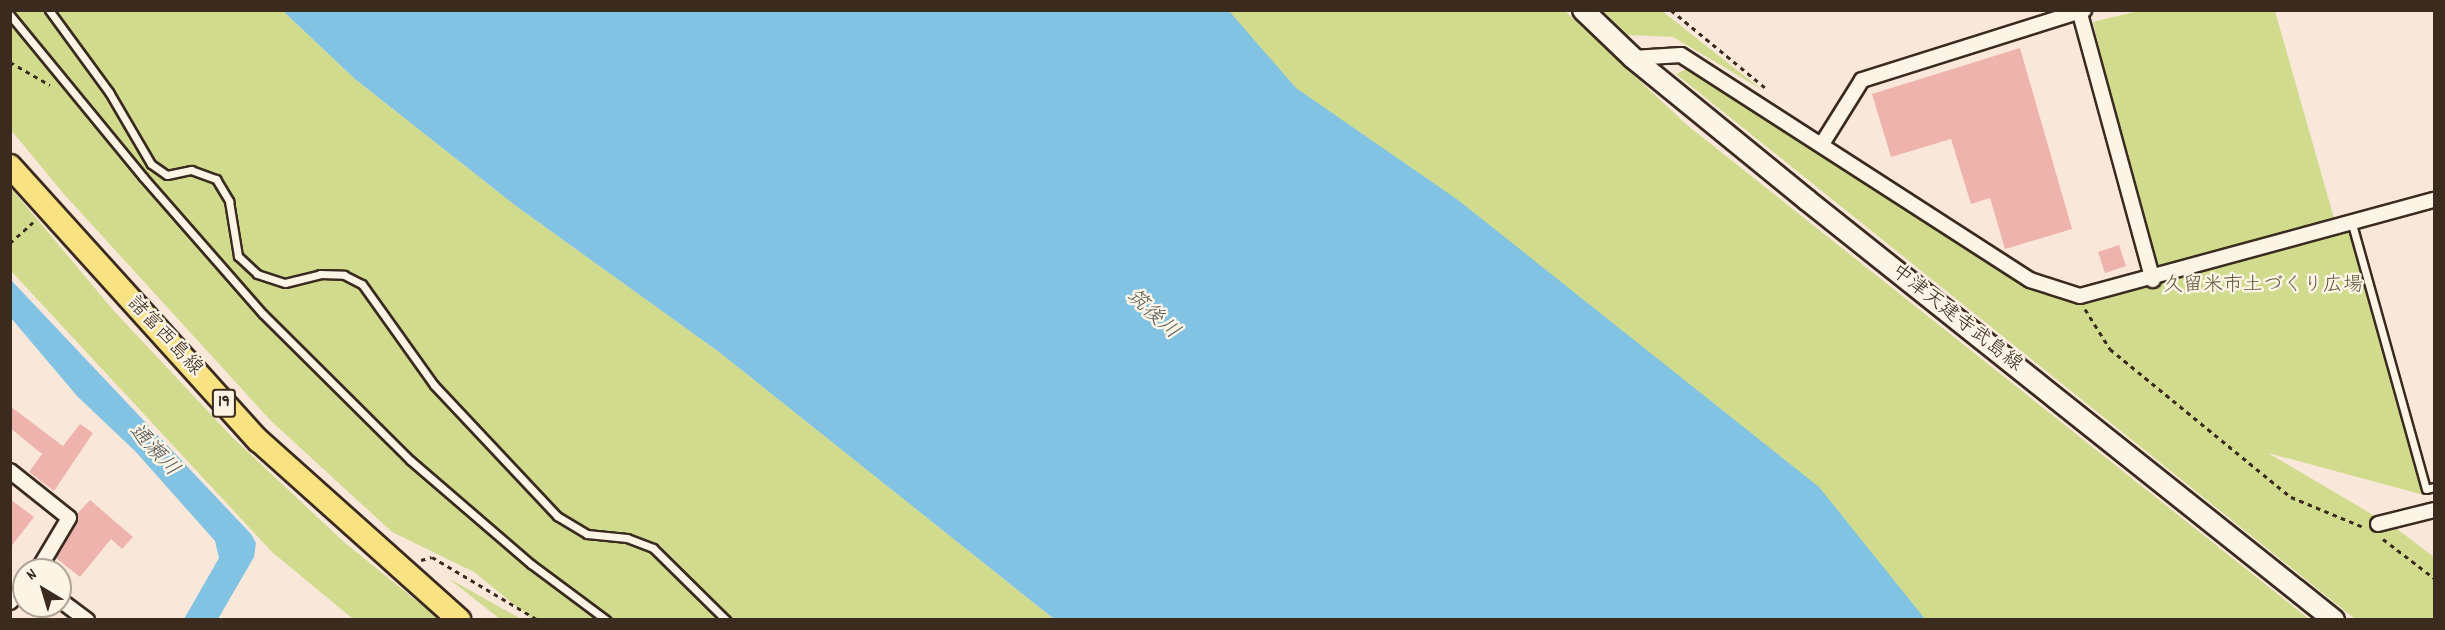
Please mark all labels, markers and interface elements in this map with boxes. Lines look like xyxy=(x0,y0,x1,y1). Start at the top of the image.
street label: 中津天建寺武島線 xyxy=(1886,260,2026,378)
park label: 久留米市土づくり広場 xyxy=(2163,274,2363,298)
water label: 筑後川 xyxy=(1120,285,1184,345)
street label: 諸富西島線 xyxy=(121,292,207,382)
road number: 19 xyxy=(210,388,238,418)
water label: 通瀬川 xyxy=(122,419,184,483)
north arrow xyxy=(12,558,72,618)
text: N xyxy=(22,564,42,586)

